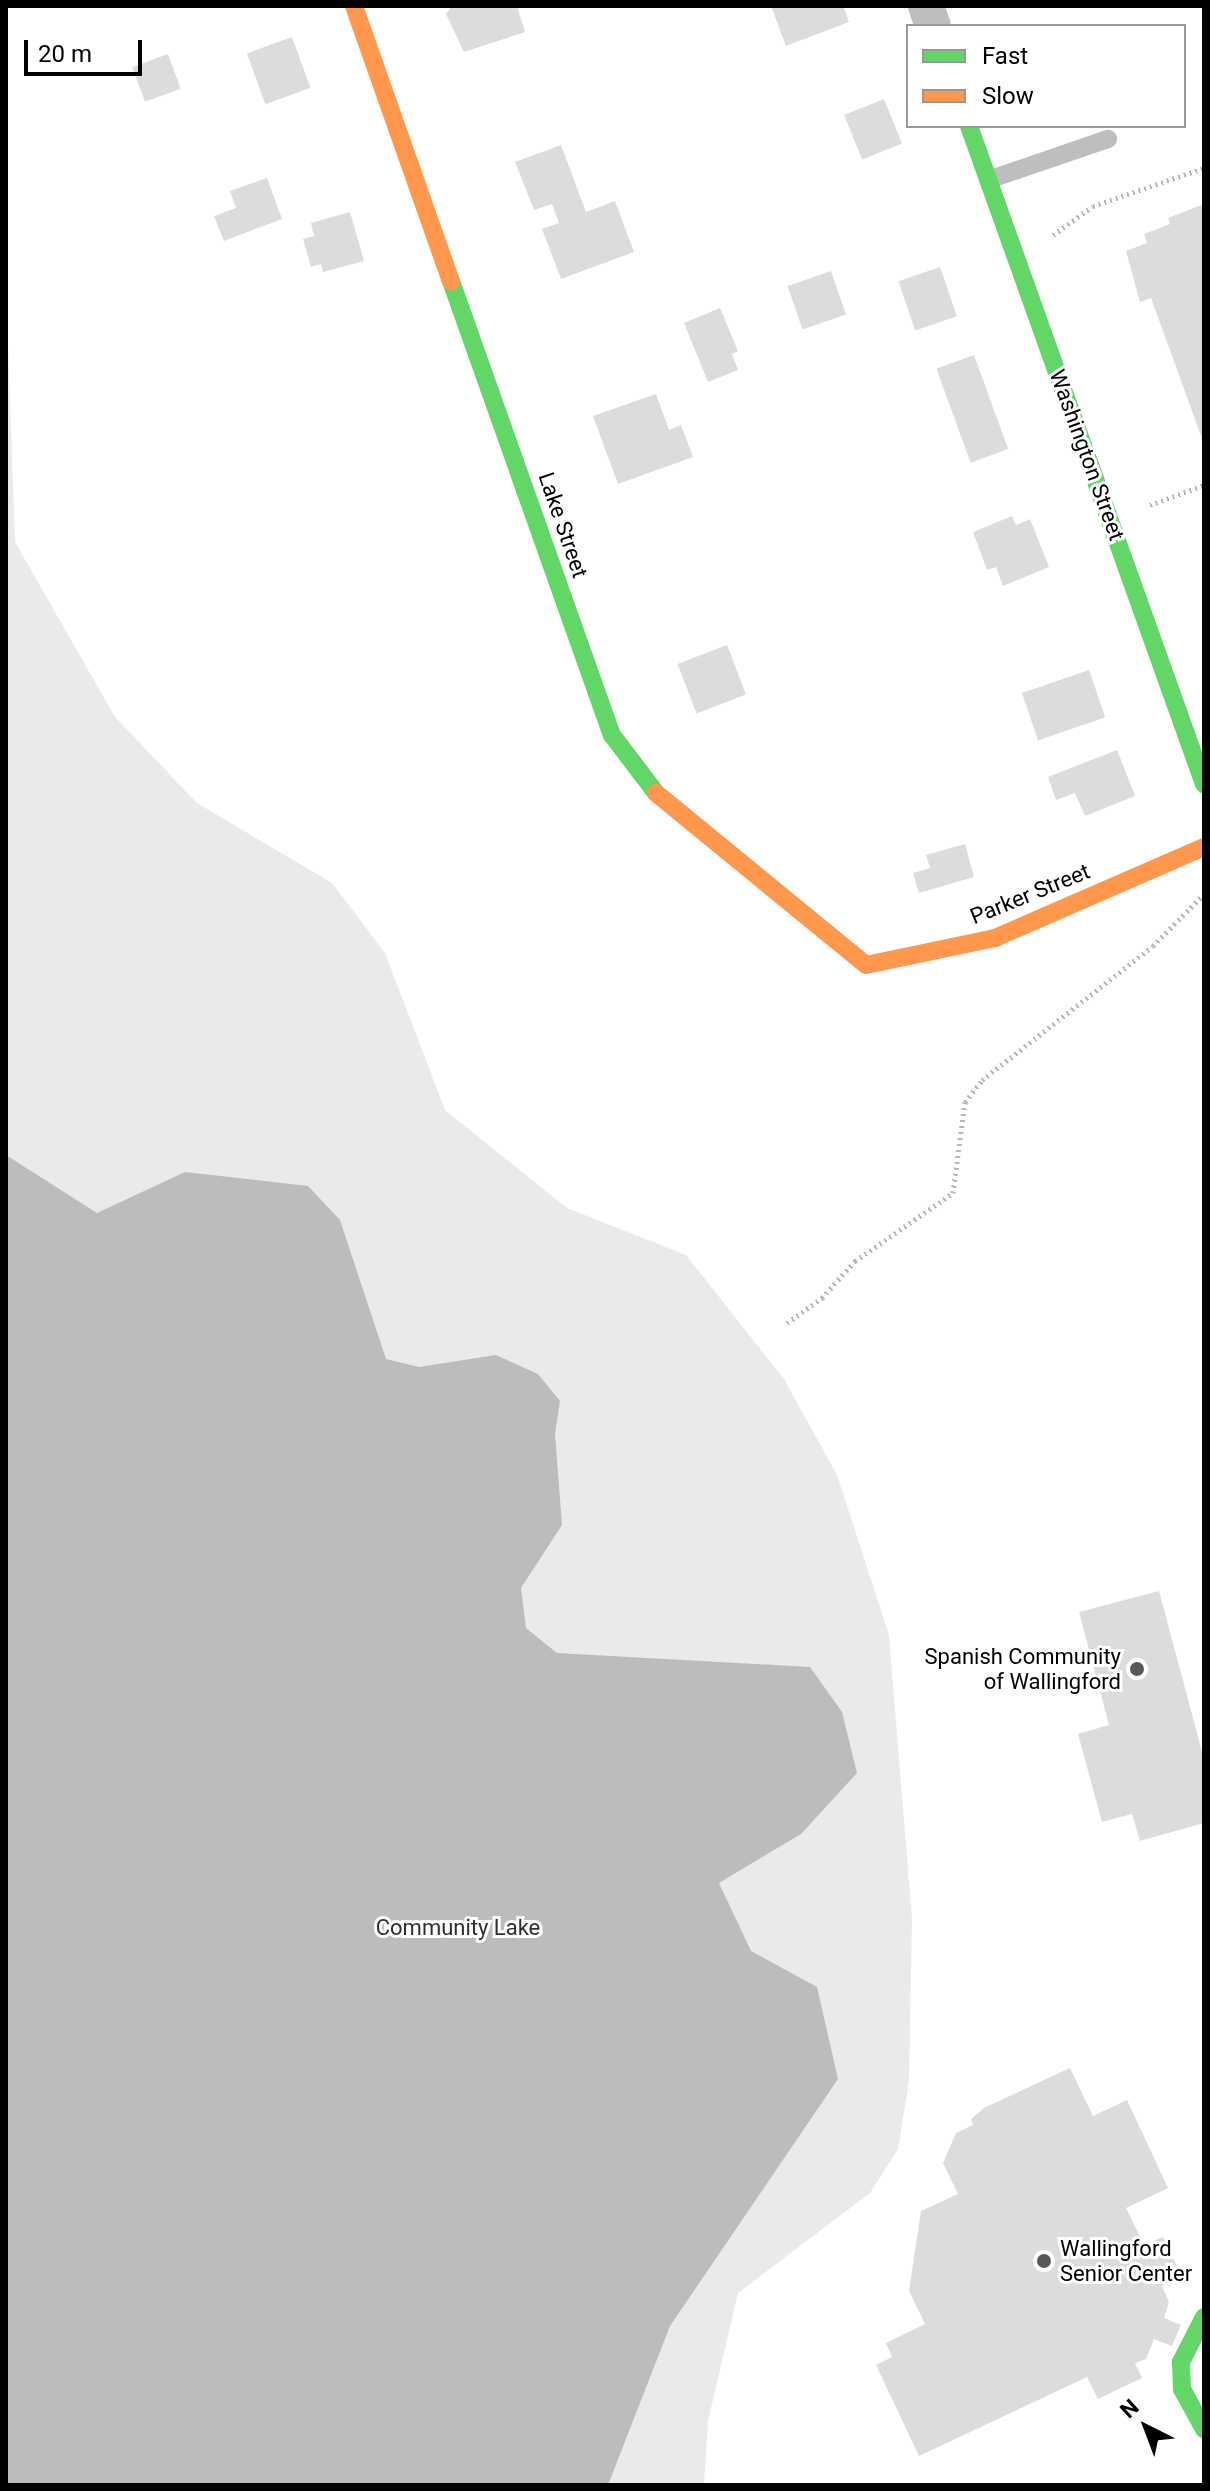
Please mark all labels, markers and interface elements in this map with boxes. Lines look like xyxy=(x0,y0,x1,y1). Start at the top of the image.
scale bar xyxy=(28,24,146,74)
legend xyxy=(906,24,1186,128)
text: 20 m xyxy=(38,40,92,68)
text: Fast xyxy=(982,42,1028,70)
text: Slow xyxy=(982,82,1034,110)
street label: Washington Street xyxy=(1044,366,1130,544)
street label: Lake Street xyxy=(533,469,593,581)
street label: Parker Street xyxy=(966,858,1094,930)
place label: Spanish Community of Wallingford xyxy=(925,1643,1121,1694)
marker: Spanish Community of Wallingford xyxy=(1128,1660,1146,1678)
park label: Community Lake xyxy=(376,1915,540,1941)
place label: Wallingford Senior Center xyxy=(1060,2235,1192,2286)
marker: Wallingford Senior Center xyxy=(1035,2252,1053,2270)
north arrow xyxy=(1106,2387,1186,2467)
text: N xyxy=(1115,2394,1144,2423)

